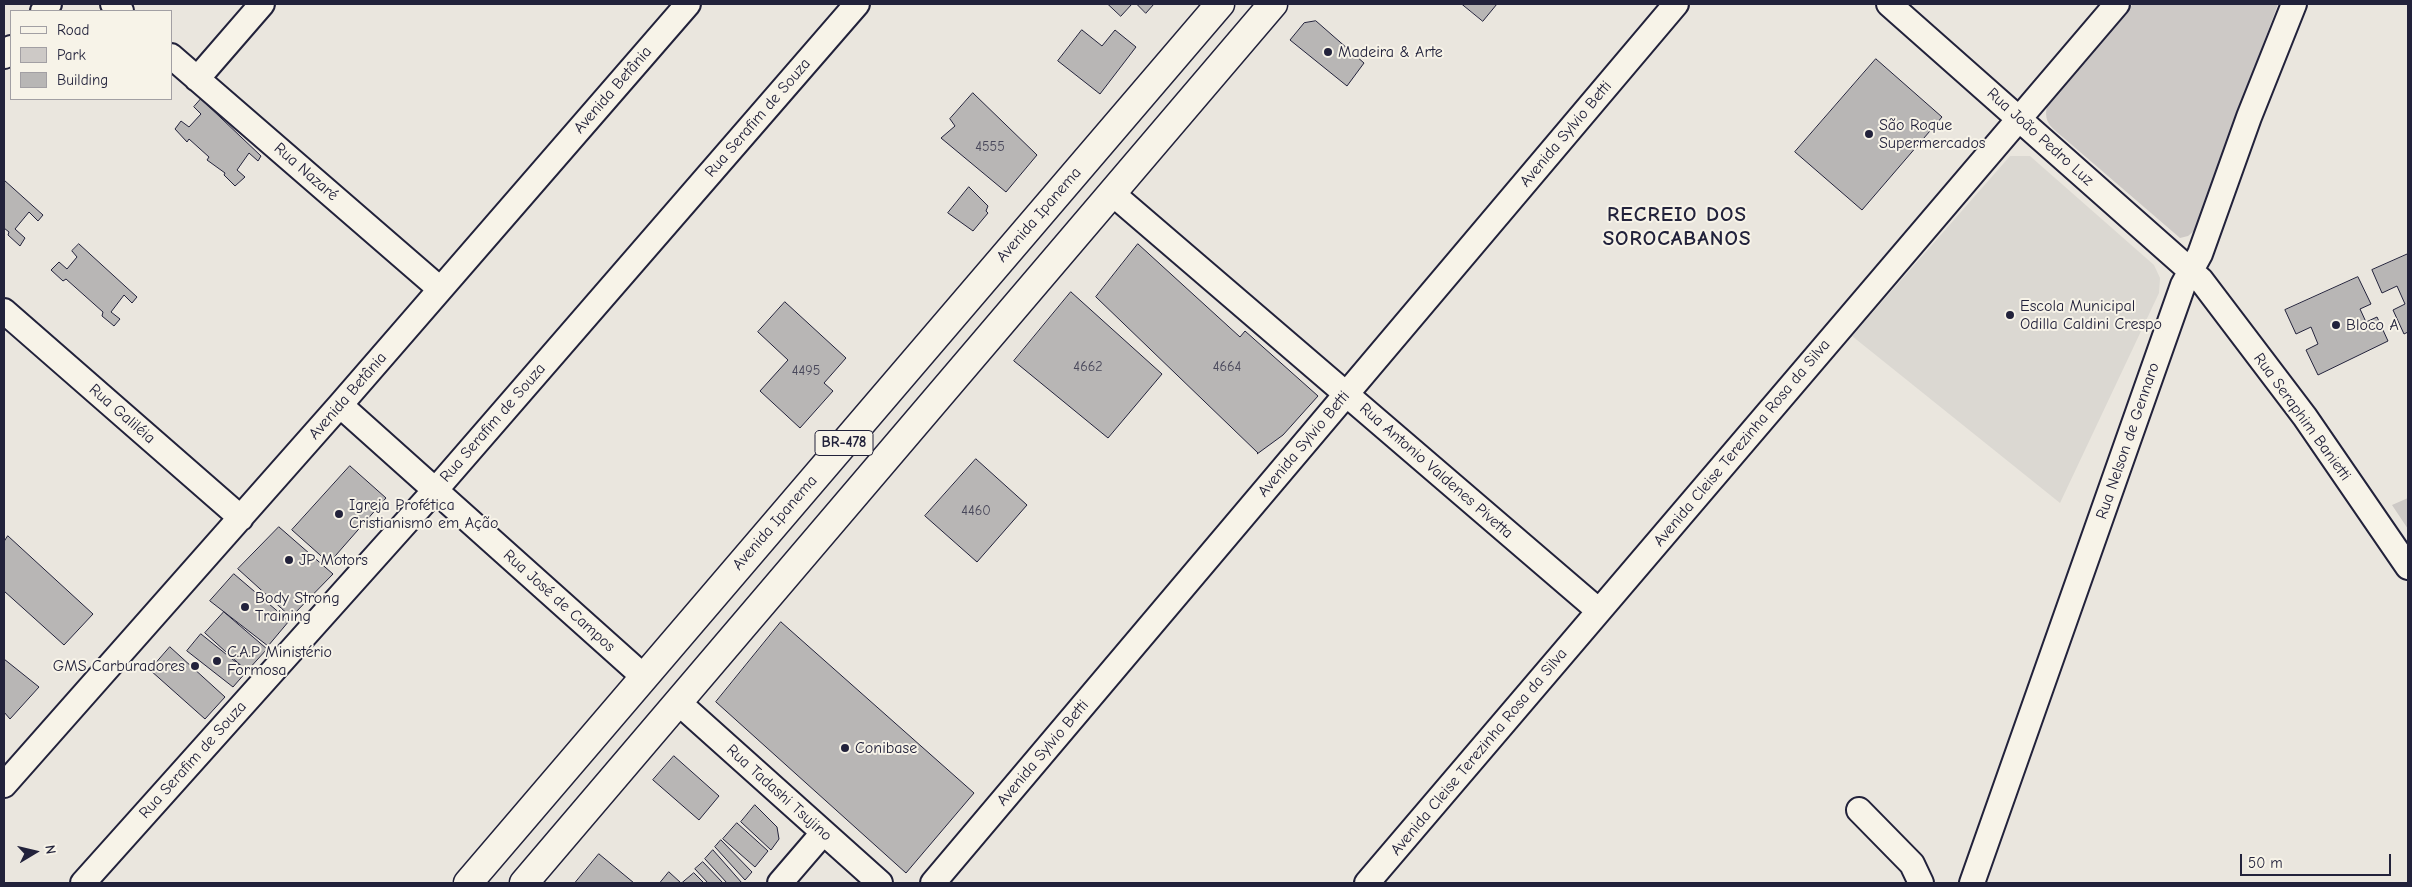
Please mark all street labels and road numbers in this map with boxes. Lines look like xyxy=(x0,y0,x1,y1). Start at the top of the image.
street label: Avenida Betânia xyxy=(570,42,656,138)
street label: Rua Serafim de Souza xyxy=(701,55,815,181)
street label: Avenida Sylvio Betti xyxy=(1516,77,1616,191)
street label: Rua João Pedro Luz xyxy=(1983,84,2097,190)
street label: Rua Nazaré xyxy=(270,139,342,205)
street label: Avenida Ipanema xyxy=(993,164,1085,266)
street label: Avenida Cleise Terezinha Rosa da Silva xyxy=(1650,336,1834,550)
street label: Avenida Betânia xyxy=(305,348,391,444)
street label: Rua Seraphim Banietti xyxy=(2249,349,2355,485)
street label: Rua Serafim de Souza xyxy=(436,360,550,486)
street label: Rua Nelson de Gennaro xyxy=(2092,360,2164,522)
street label: Rua Galiléia xyxy=(85,380,159,448)
street label: Avenida Sylvio Betti xyxy=(1254,387,1354,501)
street label: Rua Antonio Valdenes Pivetta xyxy=(1355,399,1517,543)
road number: BR-478 xyxy=(815,430,873,456)
street label: Avenida Ipanema xyxy=(729,472,821,574)
street label: Rua José de Campos xyxy=(499,546,619,656)
street label: Avenida Cleise Terezinha Rosa da Silva xyxy=(1387,645,1571,859)
street label: Avenida Sylvio Betti xyxy=(993,696,1093,810)
street label: Rua Serafim de Souza xyxy=(135,697,251,823)
street label: Rua Tadashi Tsujino xyxy=(722,741,836,845)

